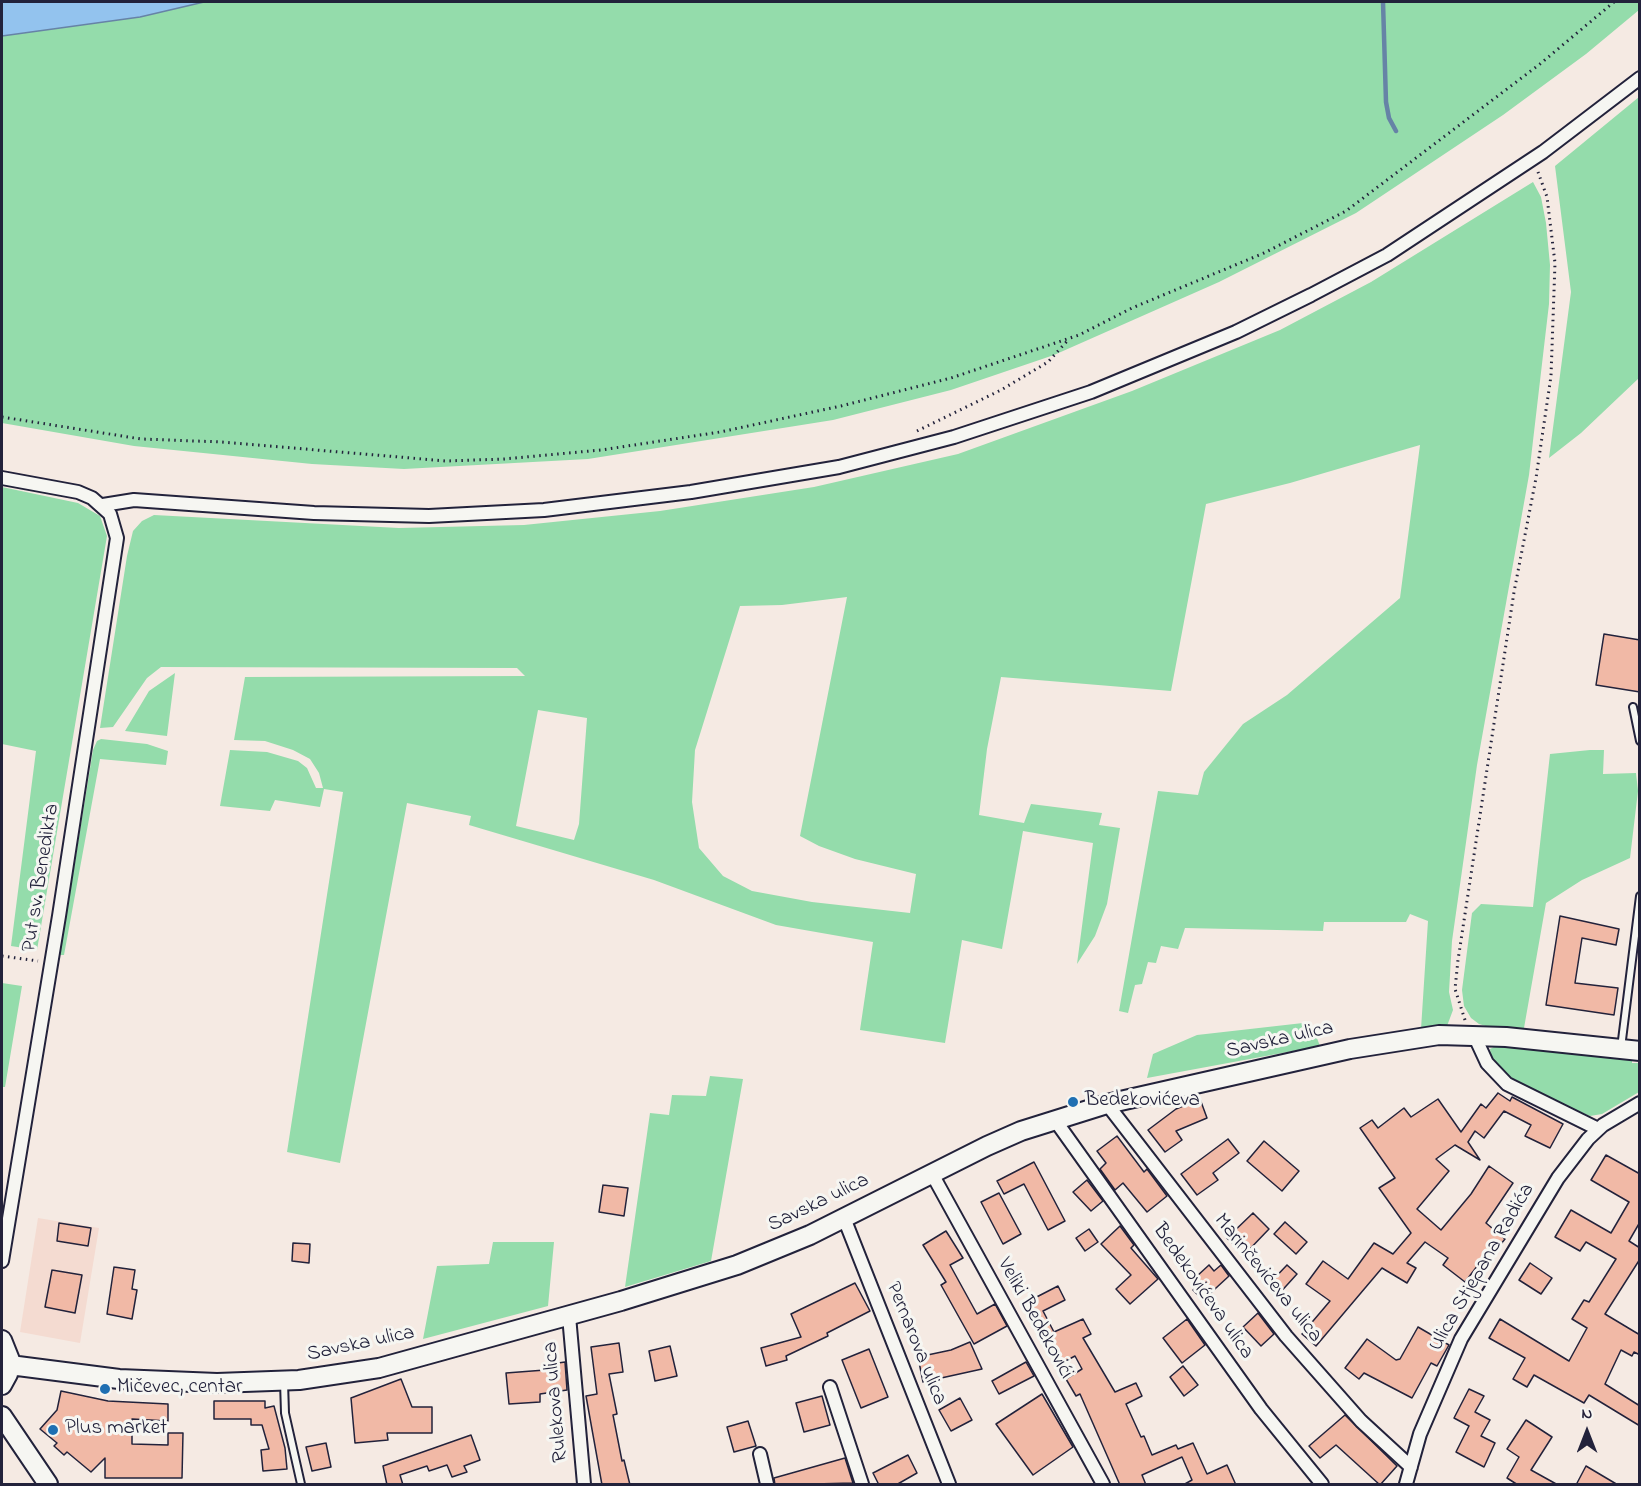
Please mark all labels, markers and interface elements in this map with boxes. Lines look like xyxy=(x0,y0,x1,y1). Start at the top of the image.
street label: Put sv. Benedikta xyxy=(18,802,66,954)
street label: Savska ulica xyxy=(1224,1016,1336,1066)
place label: Bedekovićeva xyxy=(1085,1089,1200,1115)
marker: Bedekovićeva xyxy=(1066,1095,1080,1109)
street label: Savska ulica xyxy=(764,1169,874,1239)
street label: Ulica Stjepana Radića xyxy=(1425,1180,1541,1356)
street label: Marinčevićeva ulica xyxy=(1207,1209,1327,1349)
street label: Bedekovićeva ulica xyxy=(1146,1219,1258,1365)
street label: Veliki Bedekovići xyxy=(990,1254,1078,1384)
street label: Pernarova ulica xyxy=(879,1279,951,1409)
street label: Savska ulica xyxy=(305,1321,417,1369)
street label: Rulekova ulica xyxy=(539,1341,575,1463)
place label: Mičevec, centar xyxy=(117,1376,243,1402)
marker: Mičevec, centar xyxy=(98,1382,112,1396)
north arrow xyxy=(1557,1402,1617,1462)
text: N xyxy=(1582,1402,1592,1426)
place label: Plus market xyxy=(65,1417,167,1443)
marker: Plus market xyxy=(46,1423,60,1437)

